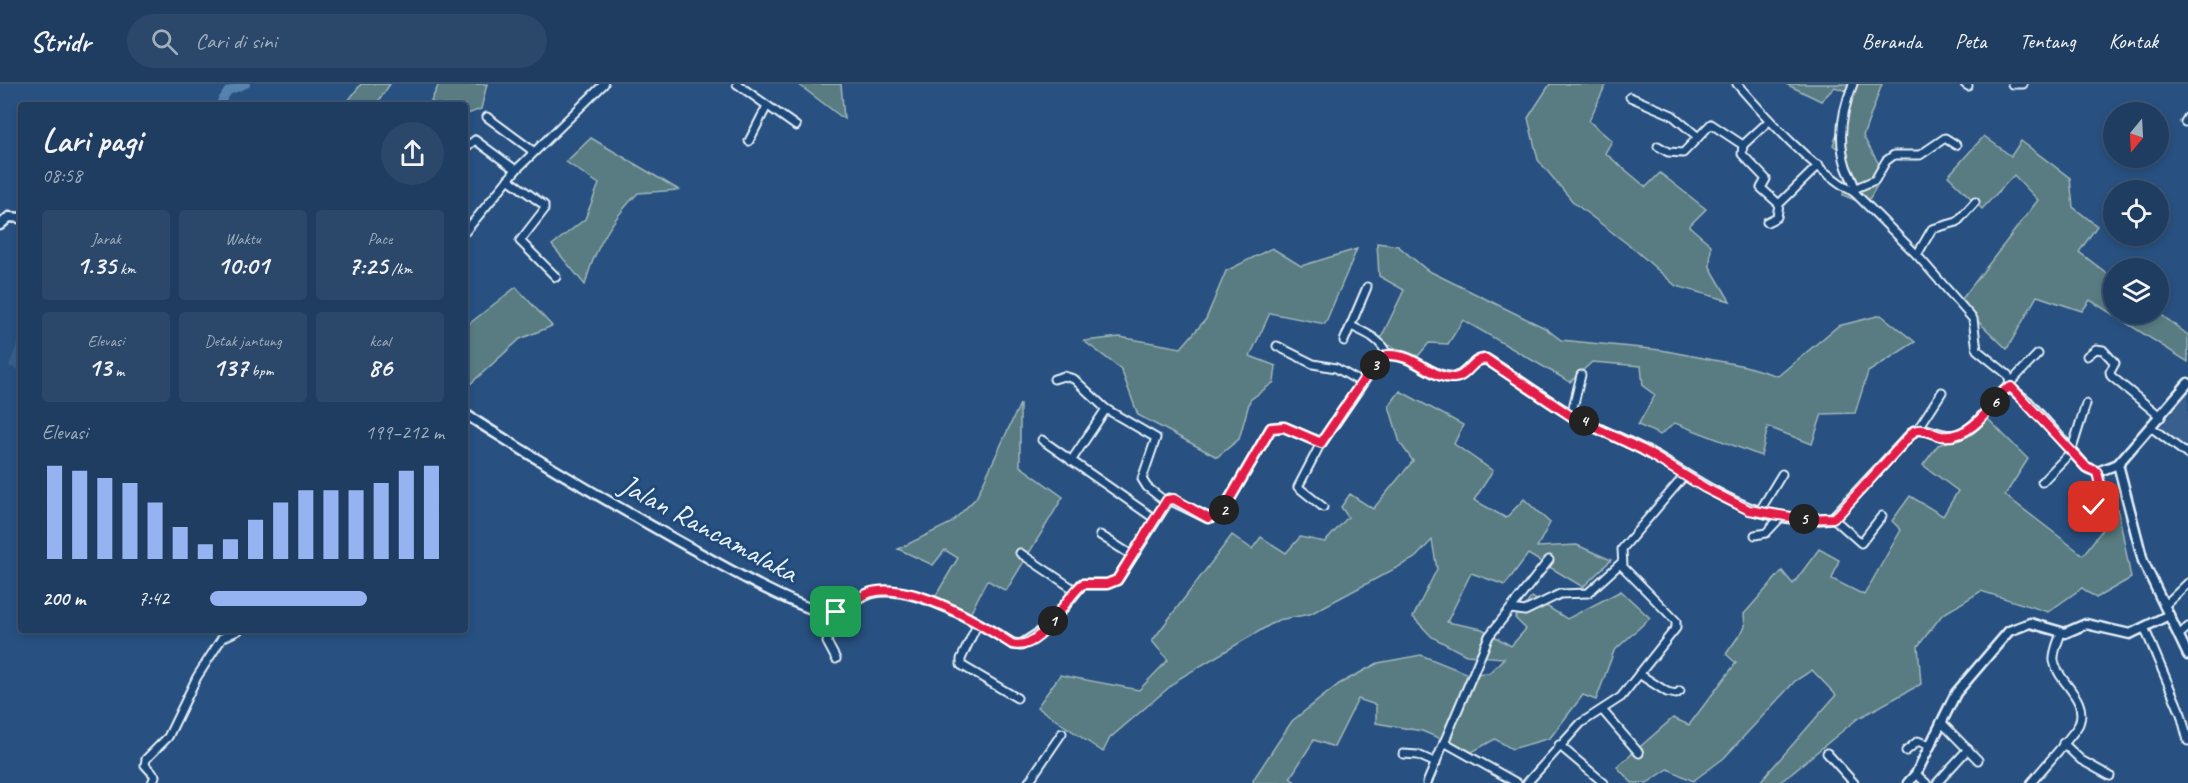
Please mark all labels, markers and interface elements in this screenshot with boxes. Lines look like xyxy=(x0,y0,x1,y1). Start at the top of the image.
search box xyxy=(127,14,547,68)
text: Stridr xyxy=(30,24,91,59)
icon: search xyxy=(148,25,181,58)
text: Cari di sini xyxy=(196,27,277,55)
text: Beranda xyxy=(1862,28,1922,54)
text: Peta xyxy=(1955,28,1986,54)
text: Tentang xyxy=(2019,28,2076,54)
text: Kontak xyxy=(2109,28,2158,54)
north arrow xyxy=(2103,102,2169,168)
map controls xyxy=(2103,102,2169,324)
text: Lari pagi xyxy=(42,119,142,161)
button: share xyxy=(381,122,444,185)
text: 08:58 xyxy=(42,163,82,188)
button: locate xyxy=(2103,180,2169,246)
text: Jarak xyxy=(91,229,121,249)
text: Waktu xyxy=(225,229,261,249)
text: Pace xyxy=(368,229,392,249)
text: 1.35 xyxy=(76,249,116,282)
text: 10:01 xyxy=(217,249,269,282)
text: 7:25 xyxy=(348,249,387,282)
button: layers xyxy=(2103,258,2169,324)
text: km xyxy=(116,259,136,279)
text: /km xyxy=(387,259,412,279)
text: Elevasi xyxy=(88,331,124,351)
text: Detak jantung xyxy=(204,331,282,351)
text: kcal xyxy=(369,331,391,351)
pin: 3 xyxy=(1360,350,1390,380)
text: 13 xyxy=(88,351,111,384)
text: 137 xyxy=(213,351,248,384)
text: 86 xyxy=(368,351,392,384)
text: 3 xyxy=(1371,355,1379,375)
text: m xyxy=(111,361,124,381)
text: bpm xyxy=(248,361,273,381)
pin: 6 xyxy=(1980,387,2010,417)
text: 6 xyxy=(1991,392,1999,412)
pin: 4 xyxy=(1569,406,1599,436)
text: 4 xyxy=(1580,411,1588,431)
text: Elevasi xyxy=(42,420,88,445)
text: 199–212 m xyxy=(365,420,444,445)
street label: Jalan Rancamalaka xyxy=(612,464,806,592)
pin xyxy=(2068,481,2119,532)
icon: check xyxy=(2077,490,2110,523)
pin: 2 xyxy=(1209,495,1239,525)
text: 2 xyxy=(1220,500,1228,520)
pin: 5 xyxy=(1789,504,1819,534)
text: 5 xyxy=(1801,509,1807,529)
text: 200 m xyxy=(42,586,85,611)
text: 7:42 xyxy=(138,586,169,611)
pin xyxy=(810,586,861,637)
icon: arrive xyxy=(819,595,852,628)
pin: 1 xyxy=(1038,606,1068,636)
text: 1 xyxy=(1049,611,1057,631)

